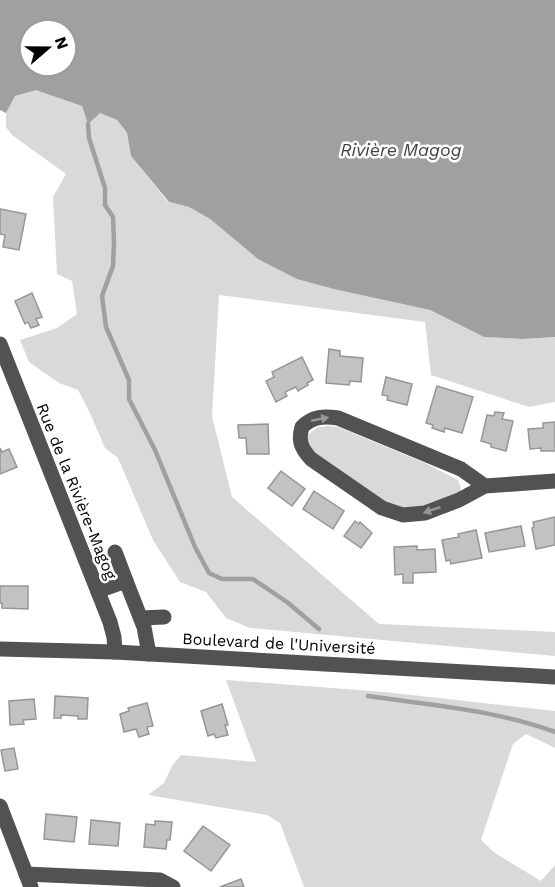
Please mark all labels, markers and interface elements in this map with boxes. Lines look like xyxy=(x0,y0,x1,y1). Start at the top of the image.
north arrow xyxy=(18,18,78,78)
text: N xyxy=(51,34,73,52)
water label: Rivière Magog xyxy=(340,139,462,160)
street label: Rue de la Rivière-Magog xyxy=(32,400,121,582)
one-way arrow xyxy=(311,414,330,423)
one-way arrow xyxy=(423,506,441,516)
street label: Boulevard de l'Université xyxy=(182,629,376,658)

